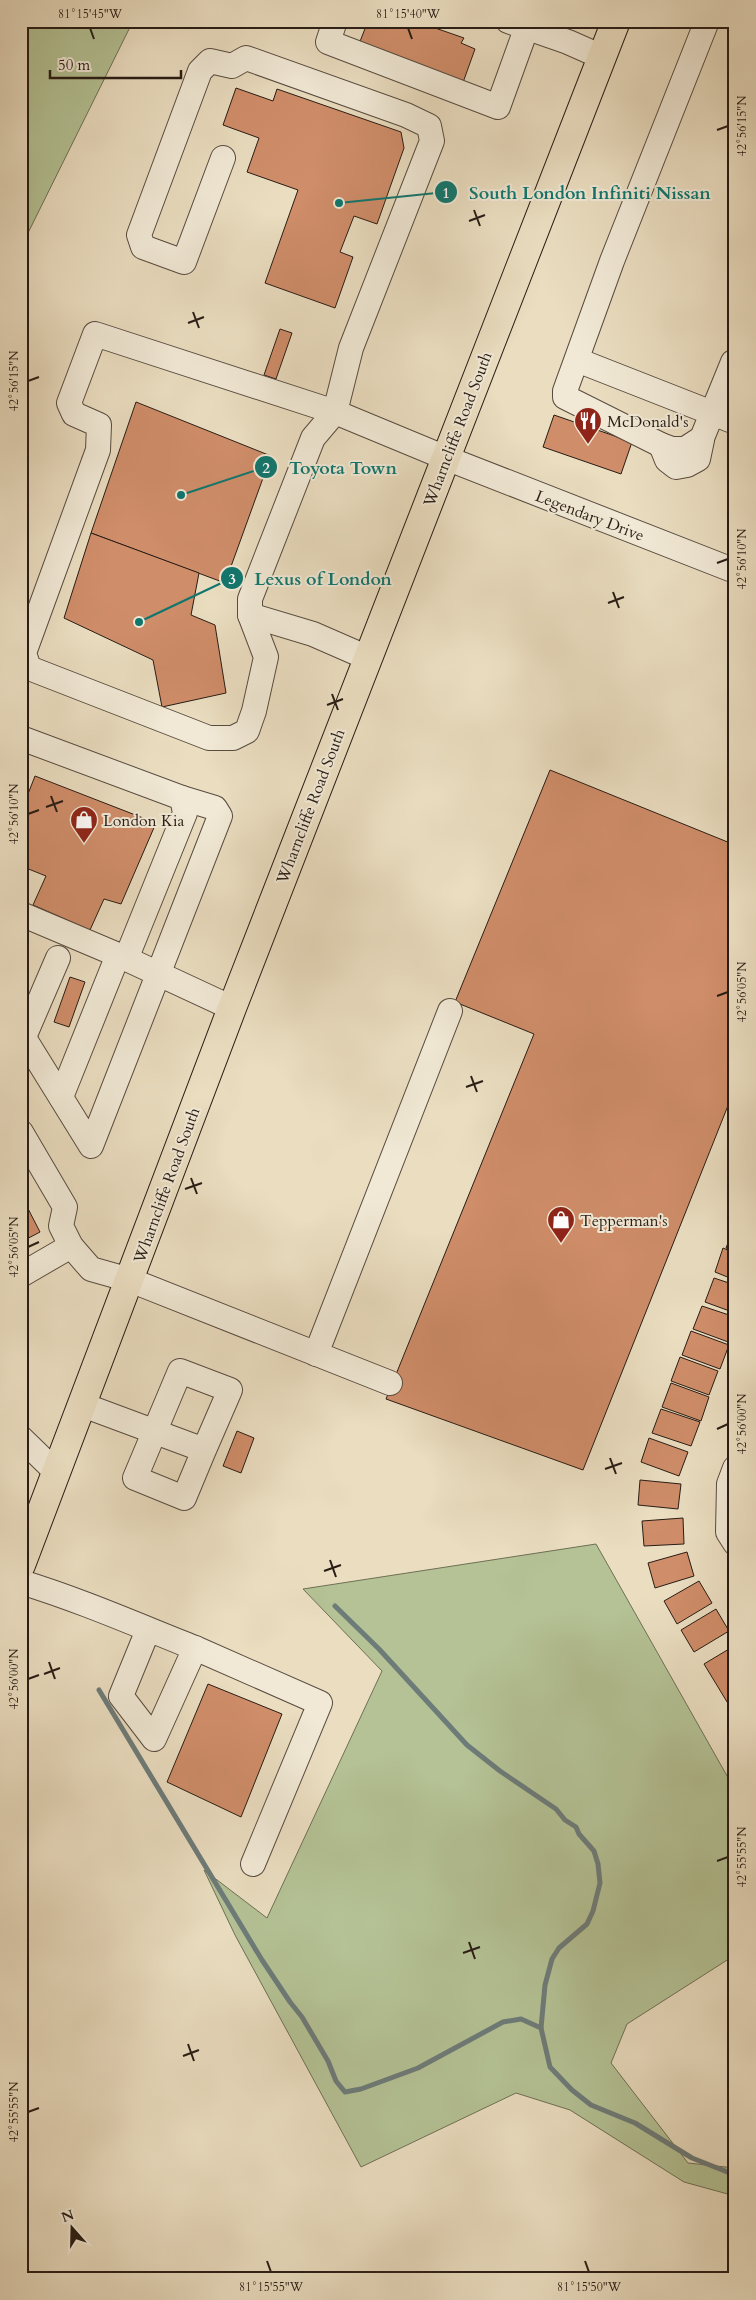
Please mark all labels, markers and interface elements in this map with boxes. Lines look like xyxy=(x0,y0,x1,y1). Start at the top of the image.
text: 81°15'45"W xyxy=(58,6,123,22)
text: 81°15'40"W xyxy=(376,6,441,22)
scale bar xyxy=(50,48,181,80)
text: 50 m xyxy=(58,55,90,75)
text: 42°56'15"N xyxy=(734,95,750,156)
callout: South London Infiniti Nissan xyxy=(434,176,721,209)
text: South London Infiniti Nissan xyxy=(469,181,711,206)
text: 1 xyxy=(442,183,450,203)
street label: Wharncliffe Road South xyxy=(418,349,498,511)
text: 42°56'15"N xyxy=(6,350,22,411)
restaurant icon: McDonald's xyxy=(573,406,603,445)
place label: McDonald's xyxy=(607,411,689,433)
callout: Toyota Town xyxy=(254,451,407,484)
text: Toyota Town xyxy=(289,456,397,481)
text: 2 xyxy=(262,458,270,478)
street label: Legendary Drive xyxy=(532,485,647,547)
text: 42°56'10"N xyxy=(734,528,750,589)
callout: Lexus of London xyxy=(220,562,402,595)
text: Lexus of London xyxy=(254,567,392,592)
text: 3 xyxy=(228,569,236,589)
street label: Wharncliffe Road South xyxy=(271,726,351,888)
text: 42°56'10"N xyxy=(6,783,22,844)
shop icon: London Kia xyxy=(69,805,99,844)
place label: London Kia xyxy=(103,810,184,832)
text: 42°56'05"N xyxy=(734,961,750,1022)
street label: Wharncliffe Road South xyxy=(128,1104,205,1267)
shop icon: Tepperman's xyxy=(546,1205,576,1244)
place label: Tepperman's xyxy=(580,1210,668,1232)
text: 42°56'05"N xyxy=(6,1216,22,1277)
text: 42°56'00"N xyxy=(734,1393,750,1454)
text: 42°56'00"N xyxy=(6,1648,22,1709)
text: 42°55'55"N xyxy=(734,1826,750,1887)
text: 42°55'55"N xyxy=(6,2081,22,2142)
north arrow xyxy=(48,2202,98,2252)
text: N xyxy=(59,2205,77,2227)
text: 81°15'55"W xyxy=(239,2279,304,2295)
text: 81°15'50"W xyxy=(557,2279,622,2295)

